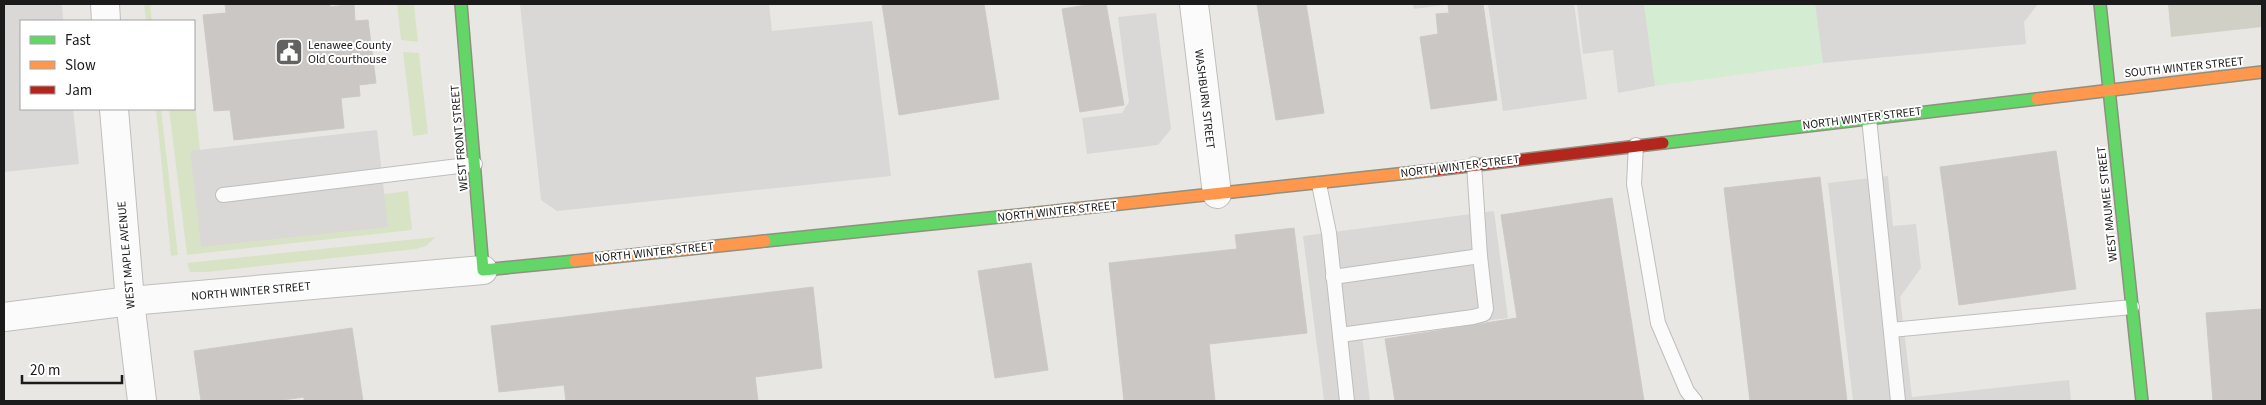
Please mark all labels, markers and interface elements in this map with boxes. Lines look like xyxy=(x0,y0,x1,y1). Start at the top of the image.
legend xyxy=(20,20,195,110)
text: Fast xyxy=(65,30,91,51)
public building icon: Lenawee County Old Courthouse xyxy=(274,37,304,67)
place label: Lenawee County Old Courthouse xyxy=(308,37,392,68)
street label: WASHBURN STREET xyxy=(1190,48,1219,151)
street label: SOUTH WINTER STREET xyxy=(2124,53,2245,82)
text: Slow xyxy=(65,55,96,76)
text: Jam xyxy=(65,80,92,101)
street label: WEST FRONT STREET xyxy=(446,84,473,192)
street label: NORTH WINTER STREET xyxy=(1802,103,1923,134)
street label: WEST MAUMEE STREET xyxy=(2093,145,2122,262)
street label: NORTH WINTER STREET xyxy=(1400,151,1521,182)
street label: NORTH WINTER STREET xyxy=(997,197,1118,226)
street label: WEST MAPLE AVENUE xyxy=(113,200,140,310)
street label: NORTH WINTER STREET xyxy=(594,238,715,267)
street label: NORTH WINTER STREET xyxy=(191,278,312,305)
scale bar xyxy=(22,352,122,384)
text: 20 m xyxy=(30,360,60,381)

